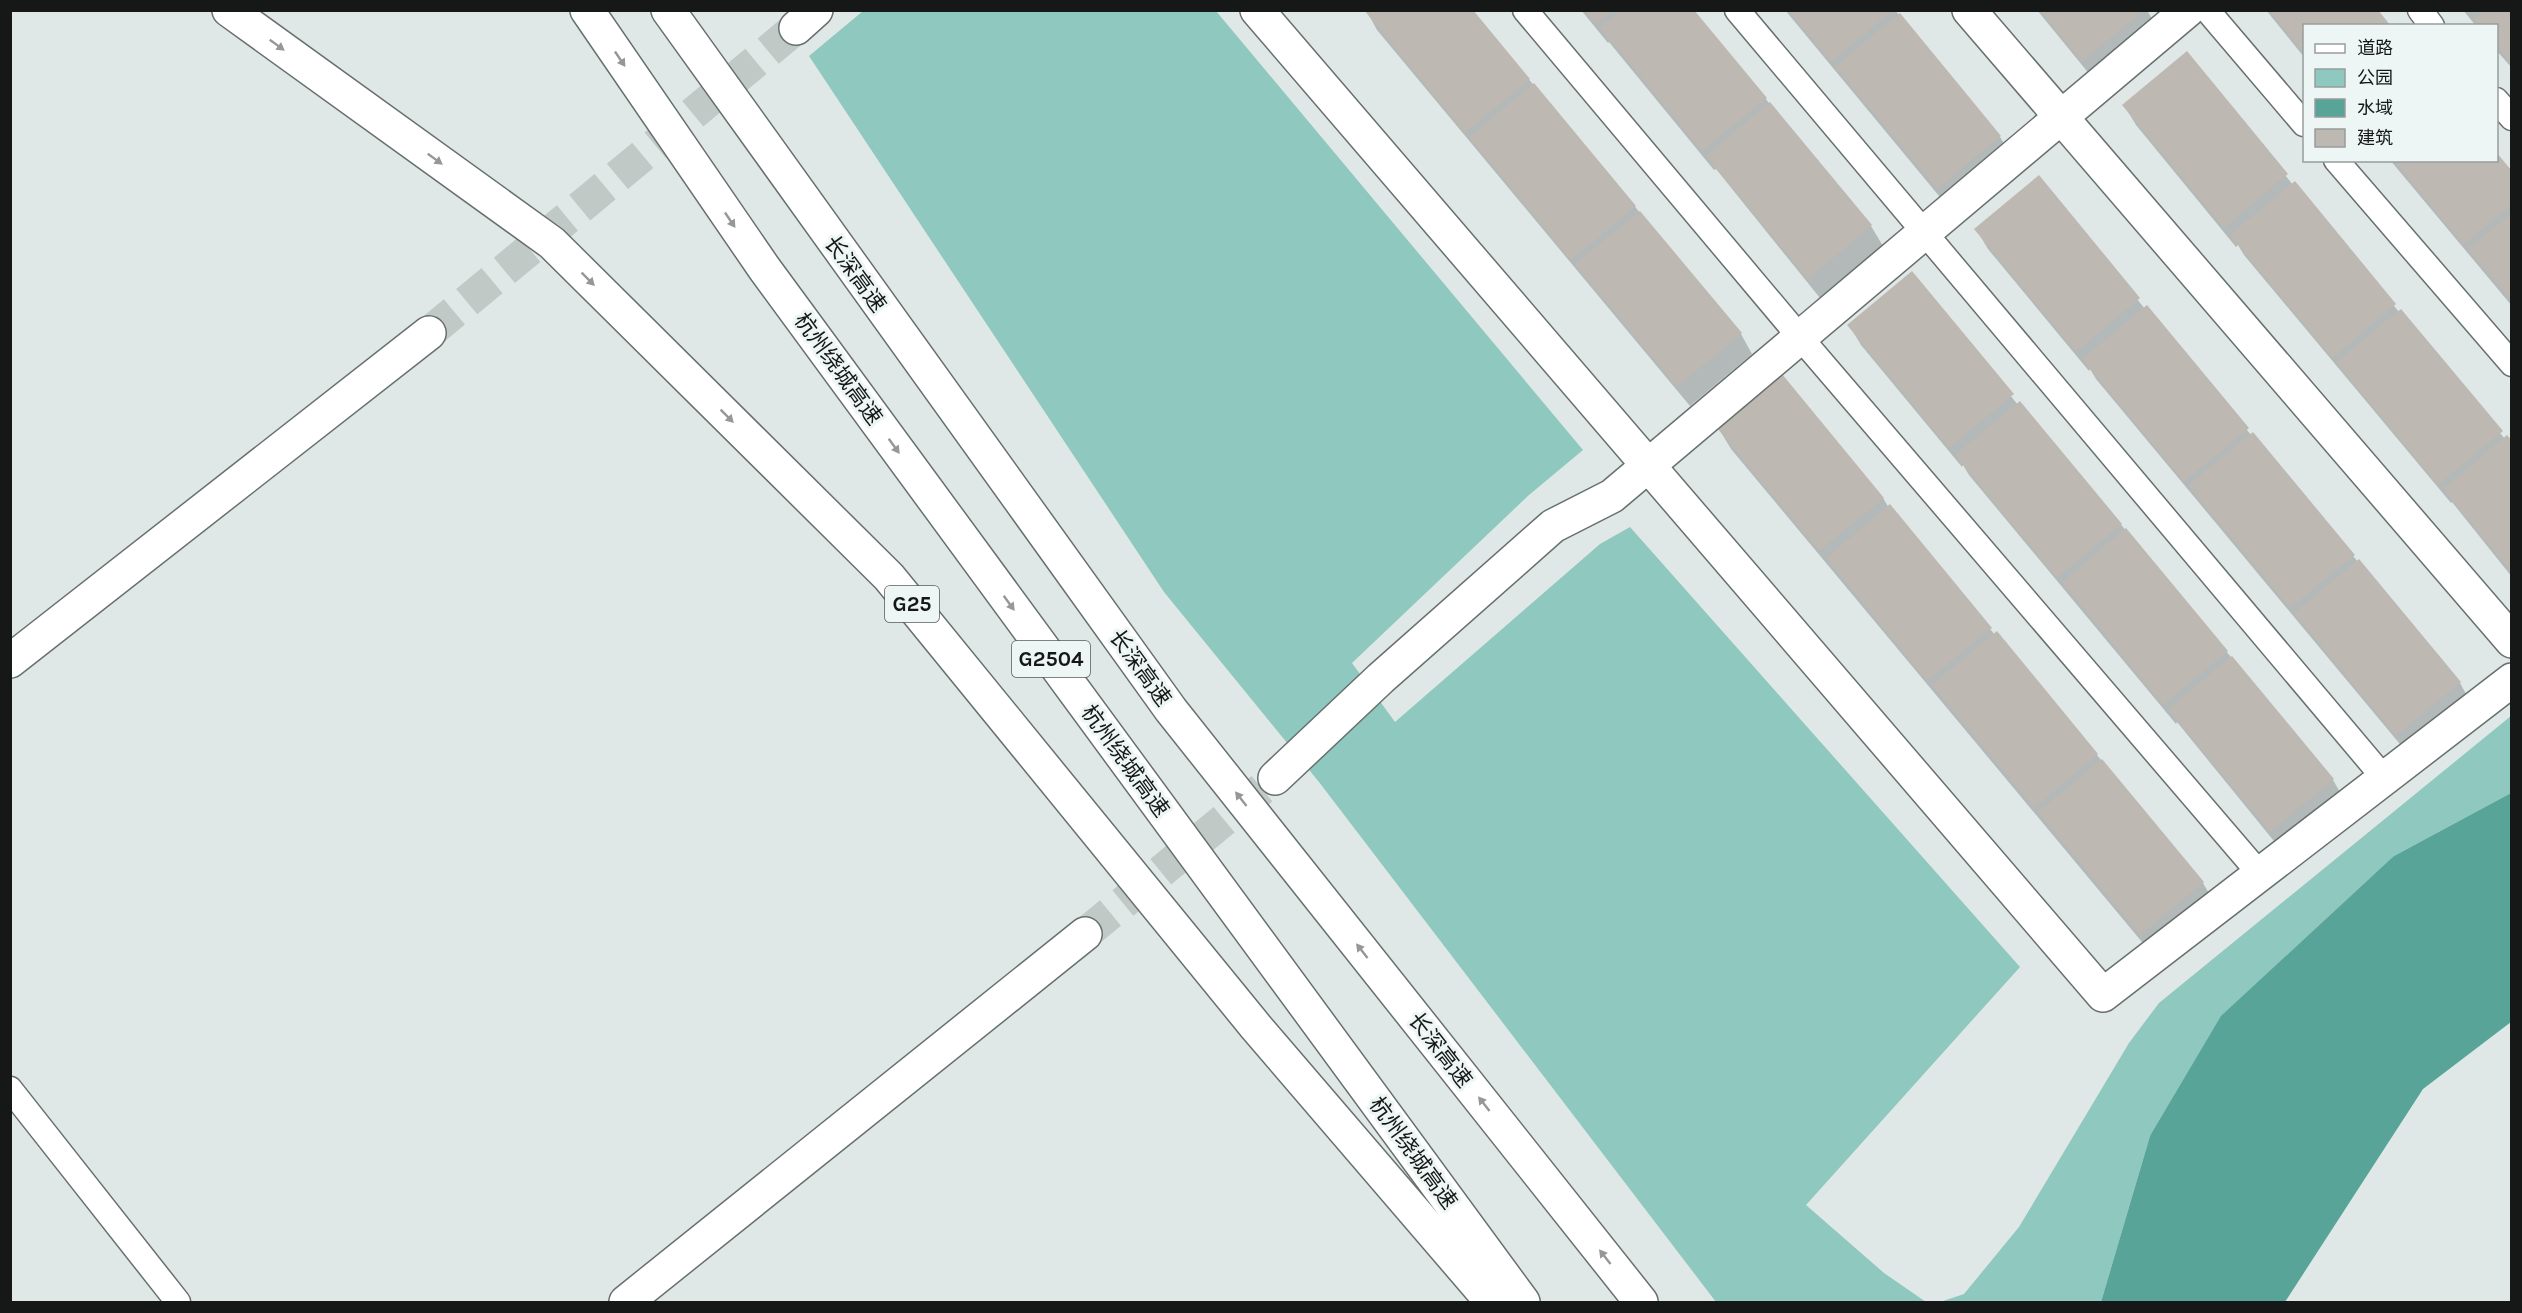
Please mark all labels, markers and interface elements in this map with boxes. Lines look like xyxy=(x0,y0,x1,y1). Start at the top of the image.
legend xyxy=(2303,24,2498,162)
text: 道路 xyxy=(2357,37,2393,59)
one-way arrow xyxy=(268,39,284,51)
one-way arrow xyxy=(614,50,626,66)
text: 公园 xyxy=(2357,67,2393,89)
text: 水域 xyxy=(2357,97,2393,119)
text: 建筑 xyxy=(2357,127,2393,149)
one-way arrow xyxy=(426,153,442,165)
one-way arrow xyxy=(724,211,736,227)
street label: 长深高速 xyxy=(819,231,891,317)
one-way arrow xyxy=(581,272,595,286)
street label: 杭州绕城高速 xyxy=(789,308,887,430)
one-way arrow xyxy=(719,409,734,423)
one-way arrow xyxy=(888,437,900,453)
road number: G25 xyxy=(885,586,939,622)
one-way arrow xyxy=(1003,594,1015,610)
street label: 长深高速 xyxy=(1104,625,1176,711)
road number: G2504 xyxy=(1012,641,1090,677)
street label: 杭州绕城高速 xyxy=(1076,700,1174,822)
one-way arrow xyxy=(1235,791,1247,806)
one-way arrow xyxy=(1357,944,1369,959)
street label: 长深高速 xyxy=(1403,1007,1477,1093)
street label: 杭州绕城高速 xyxy=(1364,1092,1462,1214)
one-way arrow xyxy=(1477,1096,1490,1112)
one-way arrow xyxy=(1599,1249,1611,1264)

